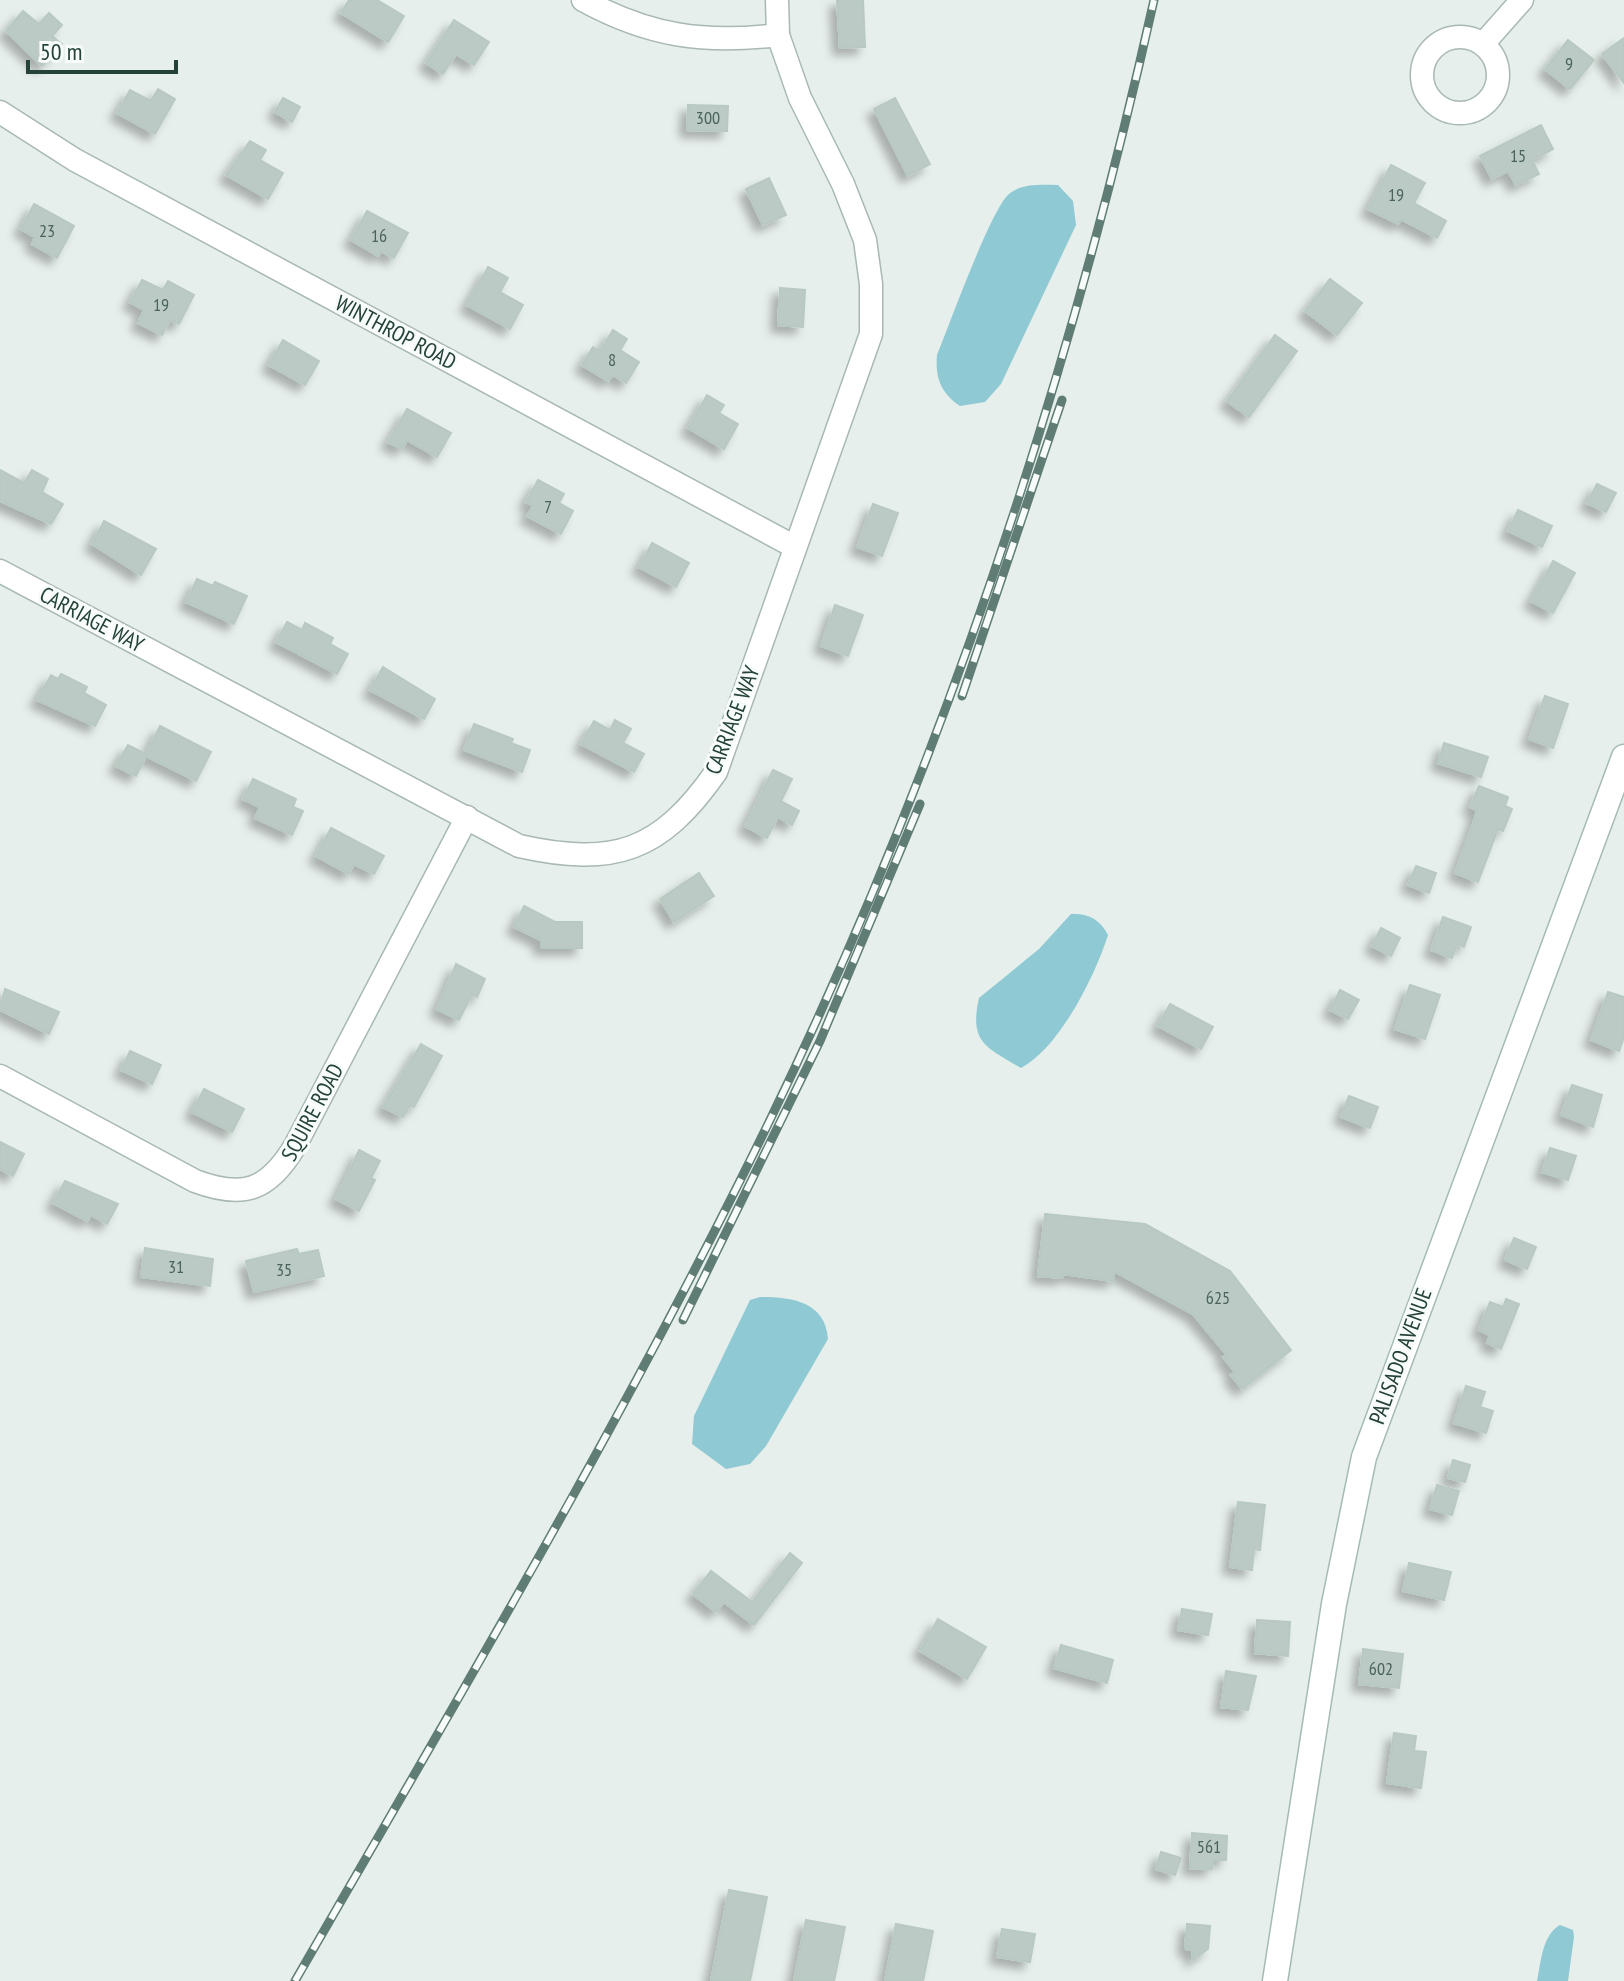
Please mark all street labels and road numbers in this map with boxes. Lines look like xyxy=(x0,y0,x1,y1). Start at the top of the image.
street label: WINTHROP ROAD xyxy=(331,288,461,376)
street label: CARRIAGE WAY xyxy=(35,580,149,658)
street label: CARRIAGE WAY xyxy=(698,662,766,778)
street label: SQUIRE ROAD xyxy=(275,1059,349,1165)
street label: PALISADO AVENUE xyxy=(1362,1284,1438,1428)

